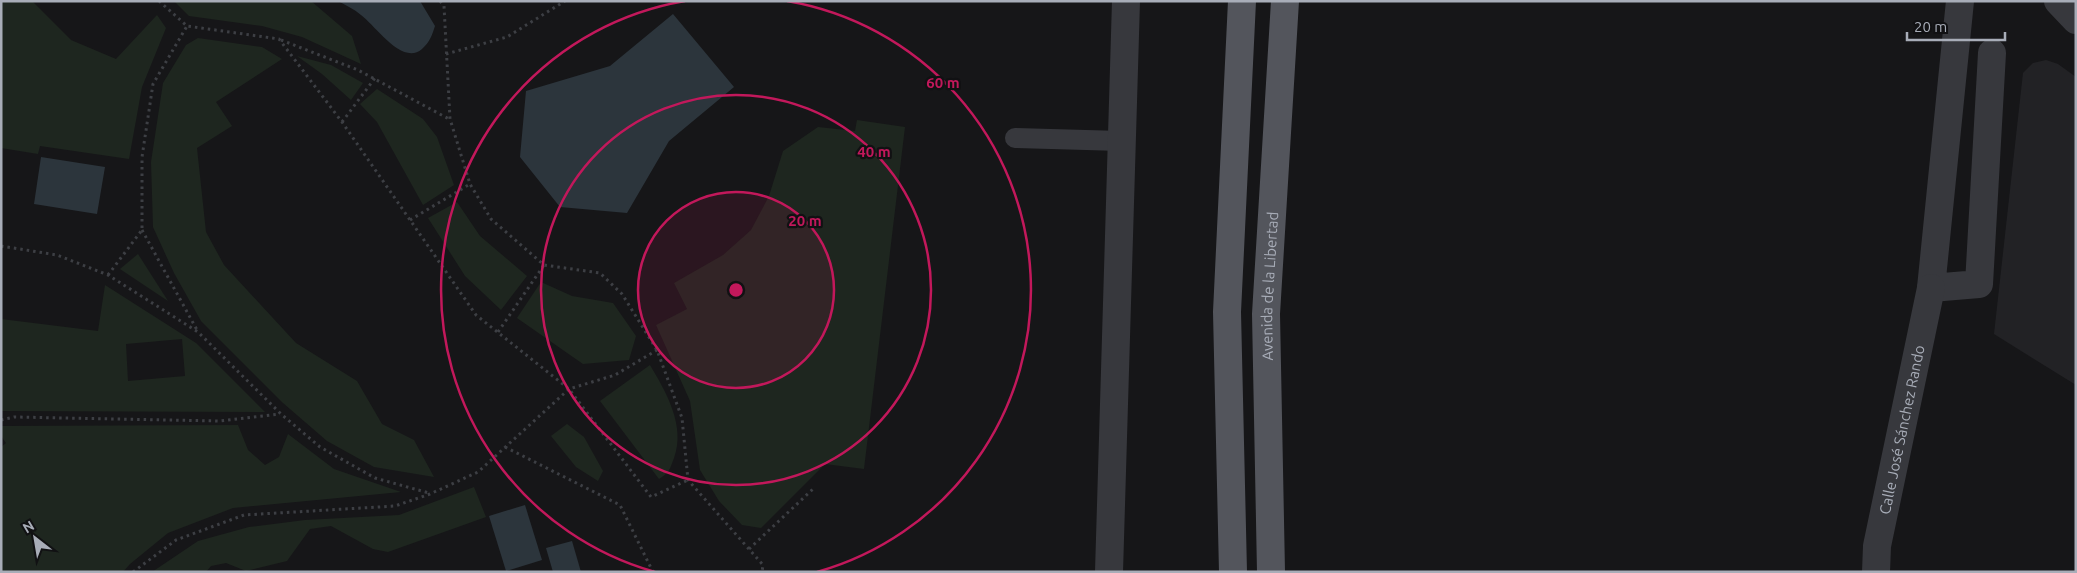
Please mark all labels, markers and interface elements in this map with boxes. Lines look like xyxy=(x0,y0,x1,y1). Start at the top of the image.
scale bar xyxy=(1907,10,2004,42)
text: 20 m xyxy=(1914,18,1947,35)
text: 60 m xyxy=(926,74,960,91)
text: 40 m xyxy=(857,143,891,160)
street label: Avenida de la Libertad xyxy=(1257,211,1281,361)
text: 20 m xyxy=(788,212,822,229)
centre of rings xyxy=(727,281,745,299)
street label: Calle José Sánchez Rando xyxy=(1875,343,1927,516)
north arrow xyxy=(10,513,60,563)
text: N xyxy=(20,517,37,536)

